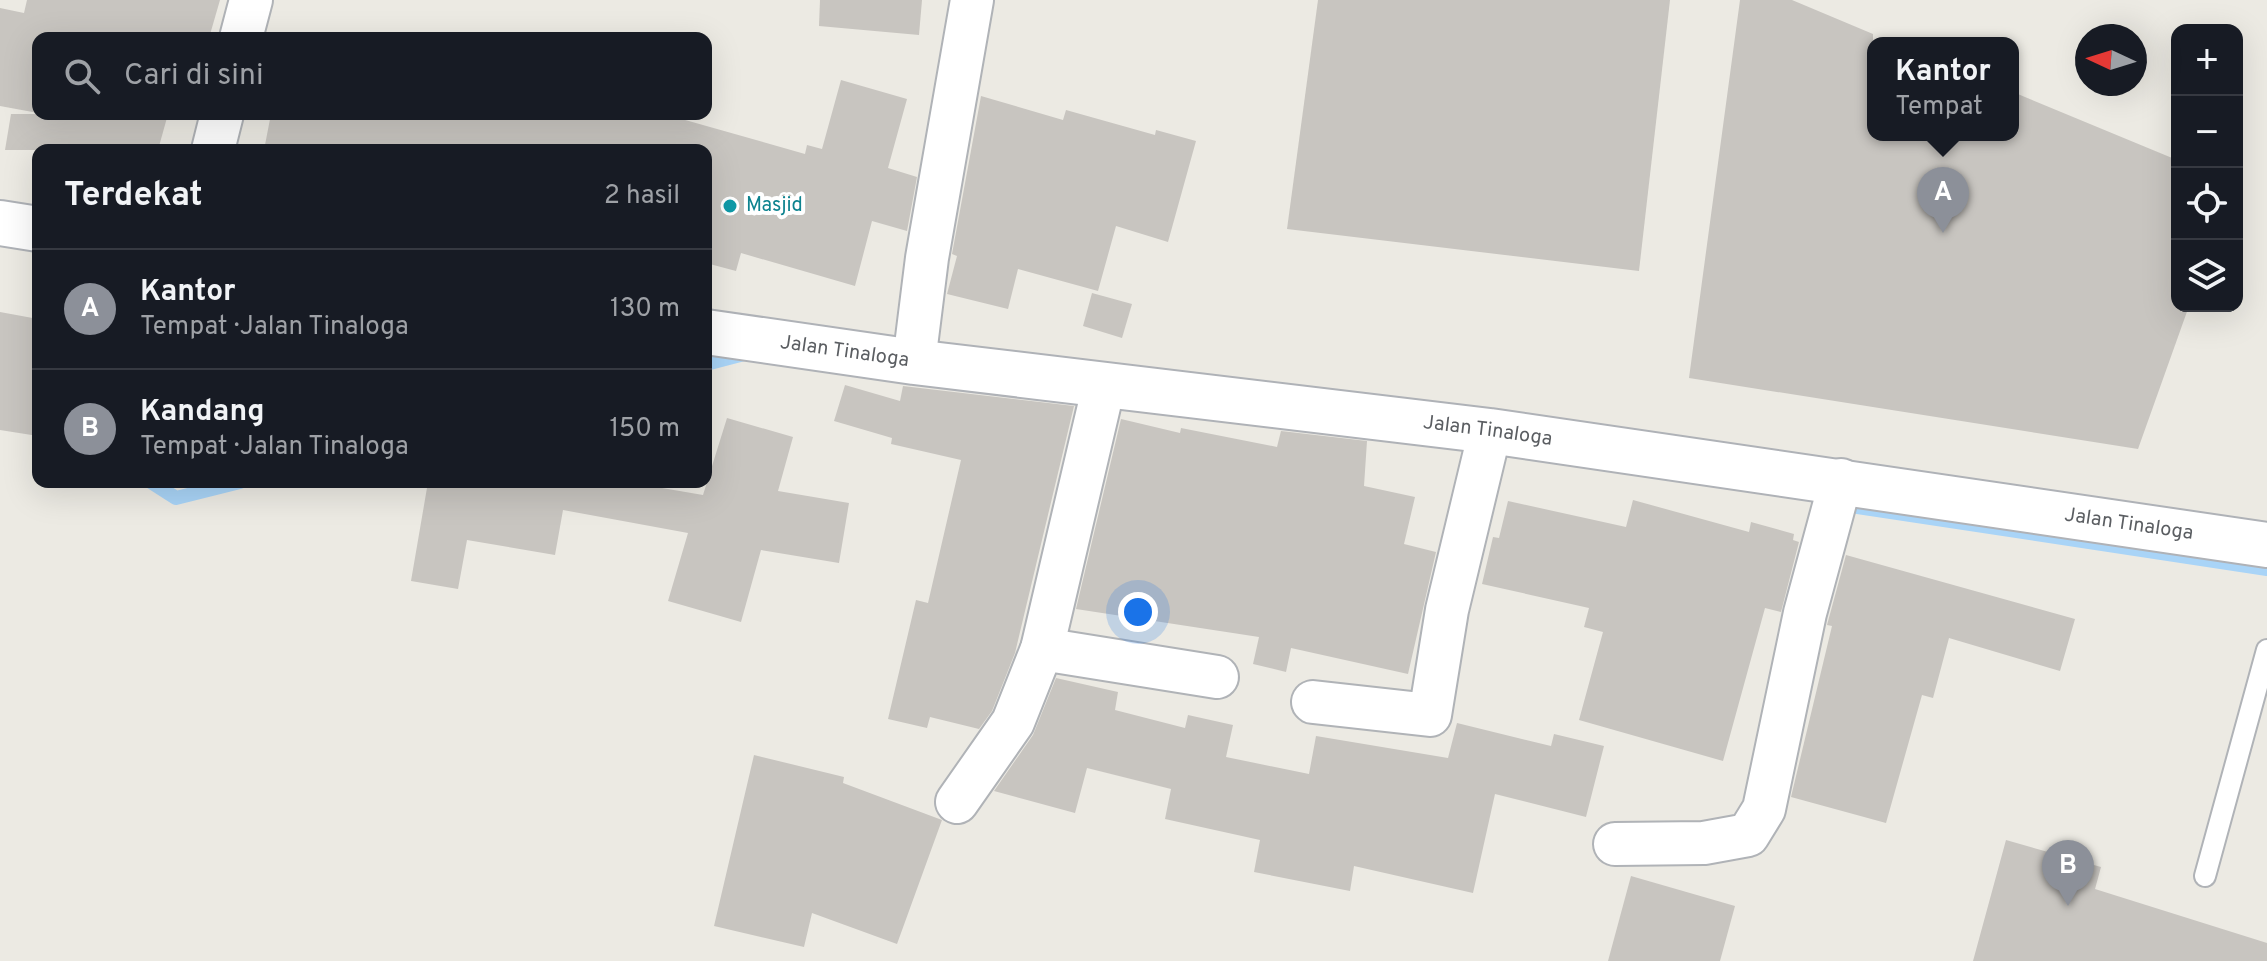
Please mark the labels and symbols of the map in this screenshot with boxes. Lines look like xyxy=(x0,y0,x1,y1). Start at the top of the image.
north arrow xyxy=(2075,24,2147,96)
pin: A xyxy=(1917,167,1969,233)
place label: Masjid xyxy=(746,193,803,219)
marker: Masjid xyxy=(721,197,739,215)
street label: Jalan Tinaloga xyxy=(778,330,911,374)
street label: Jalan Tinaloga xyxy=(1422,410,1554,453)
street label: Jalan Tinaloga xyxy=(2063,502,2195,547)
your location xyxy=(1118,592,1158,632)
pin: B xyxy=(2042,840,2094,906)

